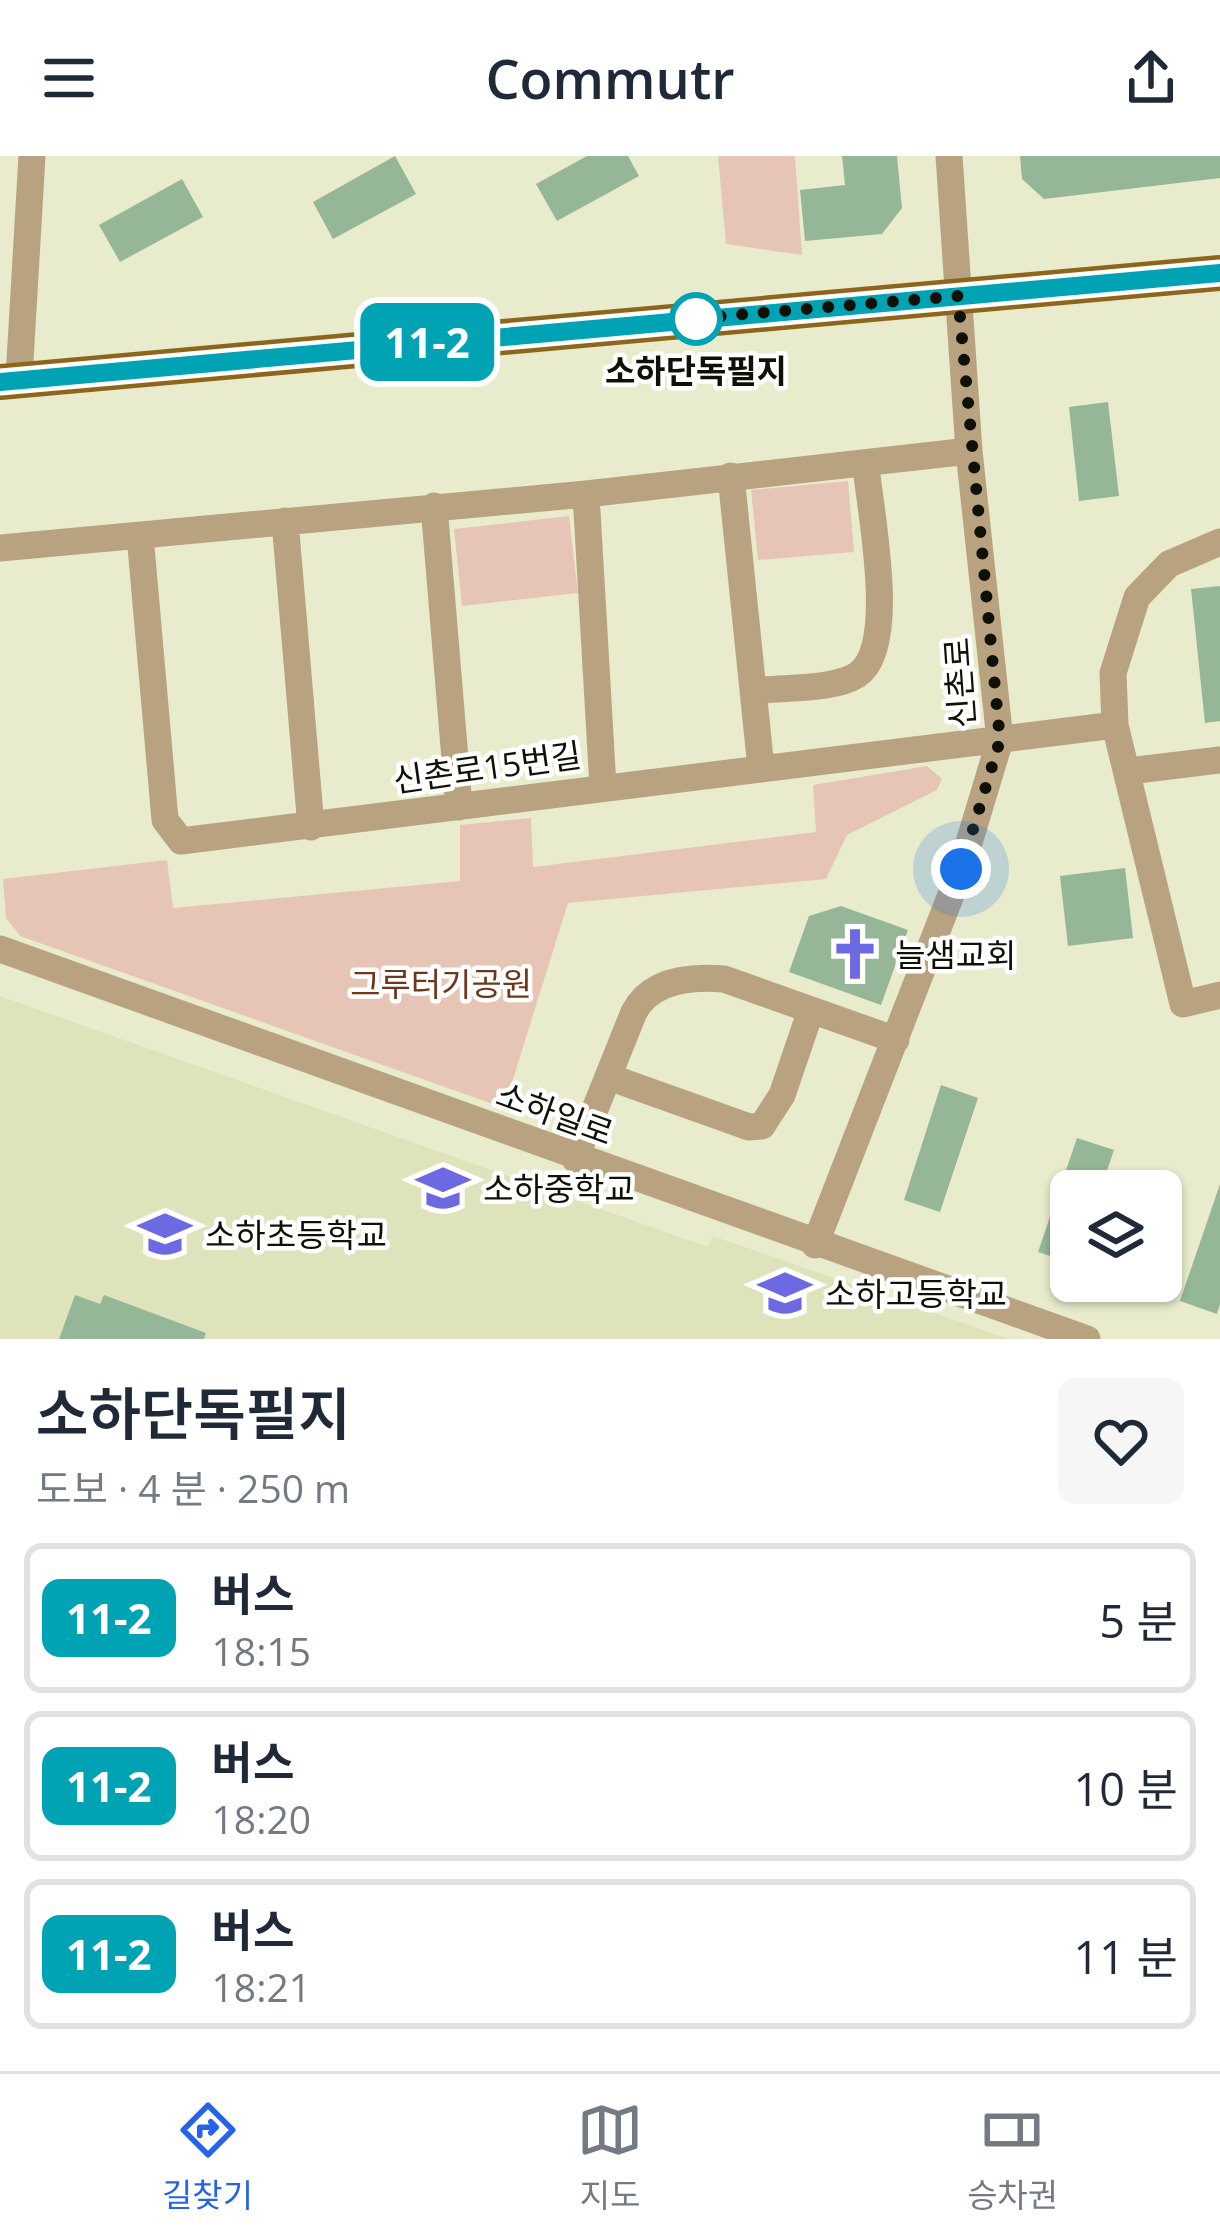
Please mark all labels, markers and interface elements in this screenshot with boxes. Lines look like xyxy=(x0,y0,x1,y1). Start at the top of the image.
text: Commutr xyxy=(485,41,735,115)
icon: menu xyxy=(36,45,102,111)
icon: share xyxy=(1118,45,1184,111)
marker: 소하단독필지 xyxy=(671,294,721,344)
line badge: 11-2 xyxy=(343,303,511,381)
text: 11-2 xyxy=(384,313,470,370)
place label: 소하단독필지 xyxy=(605,348,787,393)
street label: 신촌로 xyxy=(933,636,985,730)
street label: 신촌로15번길 xyxy=(390,732,584,802)
your location xyxy=(931,839,991,899)
church icon: 늘샘교회 xyxy=(826,925,884,983)
place label: 늘샘교회 xyxy=(895,932,1016,977)
park label: 그루터기공원 xyxy=(350,961,532,1006)
street label: 소하일로 xyxy=(490,1071,620,1155)
school or university icon: 소하중학교 xyxy=(414,1159,472,1217)
place label: 소하중학교 xyxy=(483,1166,635,1211)
map controls xyxy=(1050,1170,1182,1302)
button: layers xyxy=(1050,1170,1182,1302)
school or university icon: 소하초등학교 xyxy=(136,1205,194,1263)
place label: 소하초등학교 xyxy=(205,1212,387,1257)
school or university icon: 소하고등학교 xyxy=(756,1264,814,1322)
place label: 소하고등학교 xyxy=(825,1271,1007,1316)
text: 소하단독필지 xyxy=(36,1374,351,1452)
button: heart xyxy=(1058,1378,1184,1504)
text: 도보 · 4 분 · 250 m xyxy=(36,1461,350,1514)
text: 버스 xyxy=(212,1563,294,1624)
text: 11-2 xyxy=(66,1589,152,1646)
text: 5 분 xyxy=(1099,1590,1178,1651)
text: 18:15 xyxy=(212,1624,311,1677)
text: 버스 xyxy=(212,1731,294,1792)
text: 11-2 xyxy=(66,1757,152,1814)
text: 10 분 xyxy=(1073,1758,1178,1819)
text: 18:20 xyxy=(212,1792,311,1845)
text: 버스 xyxy=(212,1899,294,1960)
text: 11-2 xyxy=(66,1925,152,1982)
text: 11 분 xyxy=(1073,1926,1178,1987)
text: 18:21 xyxy=(212,1960,311,2013)
tab: 길찾기 xyxy=(162,2097,253,2217)
tab: 지도 xyxy=(577,2097,643,2217)
tab: 승차권 xyxy=(967,2097,1058,2217)

